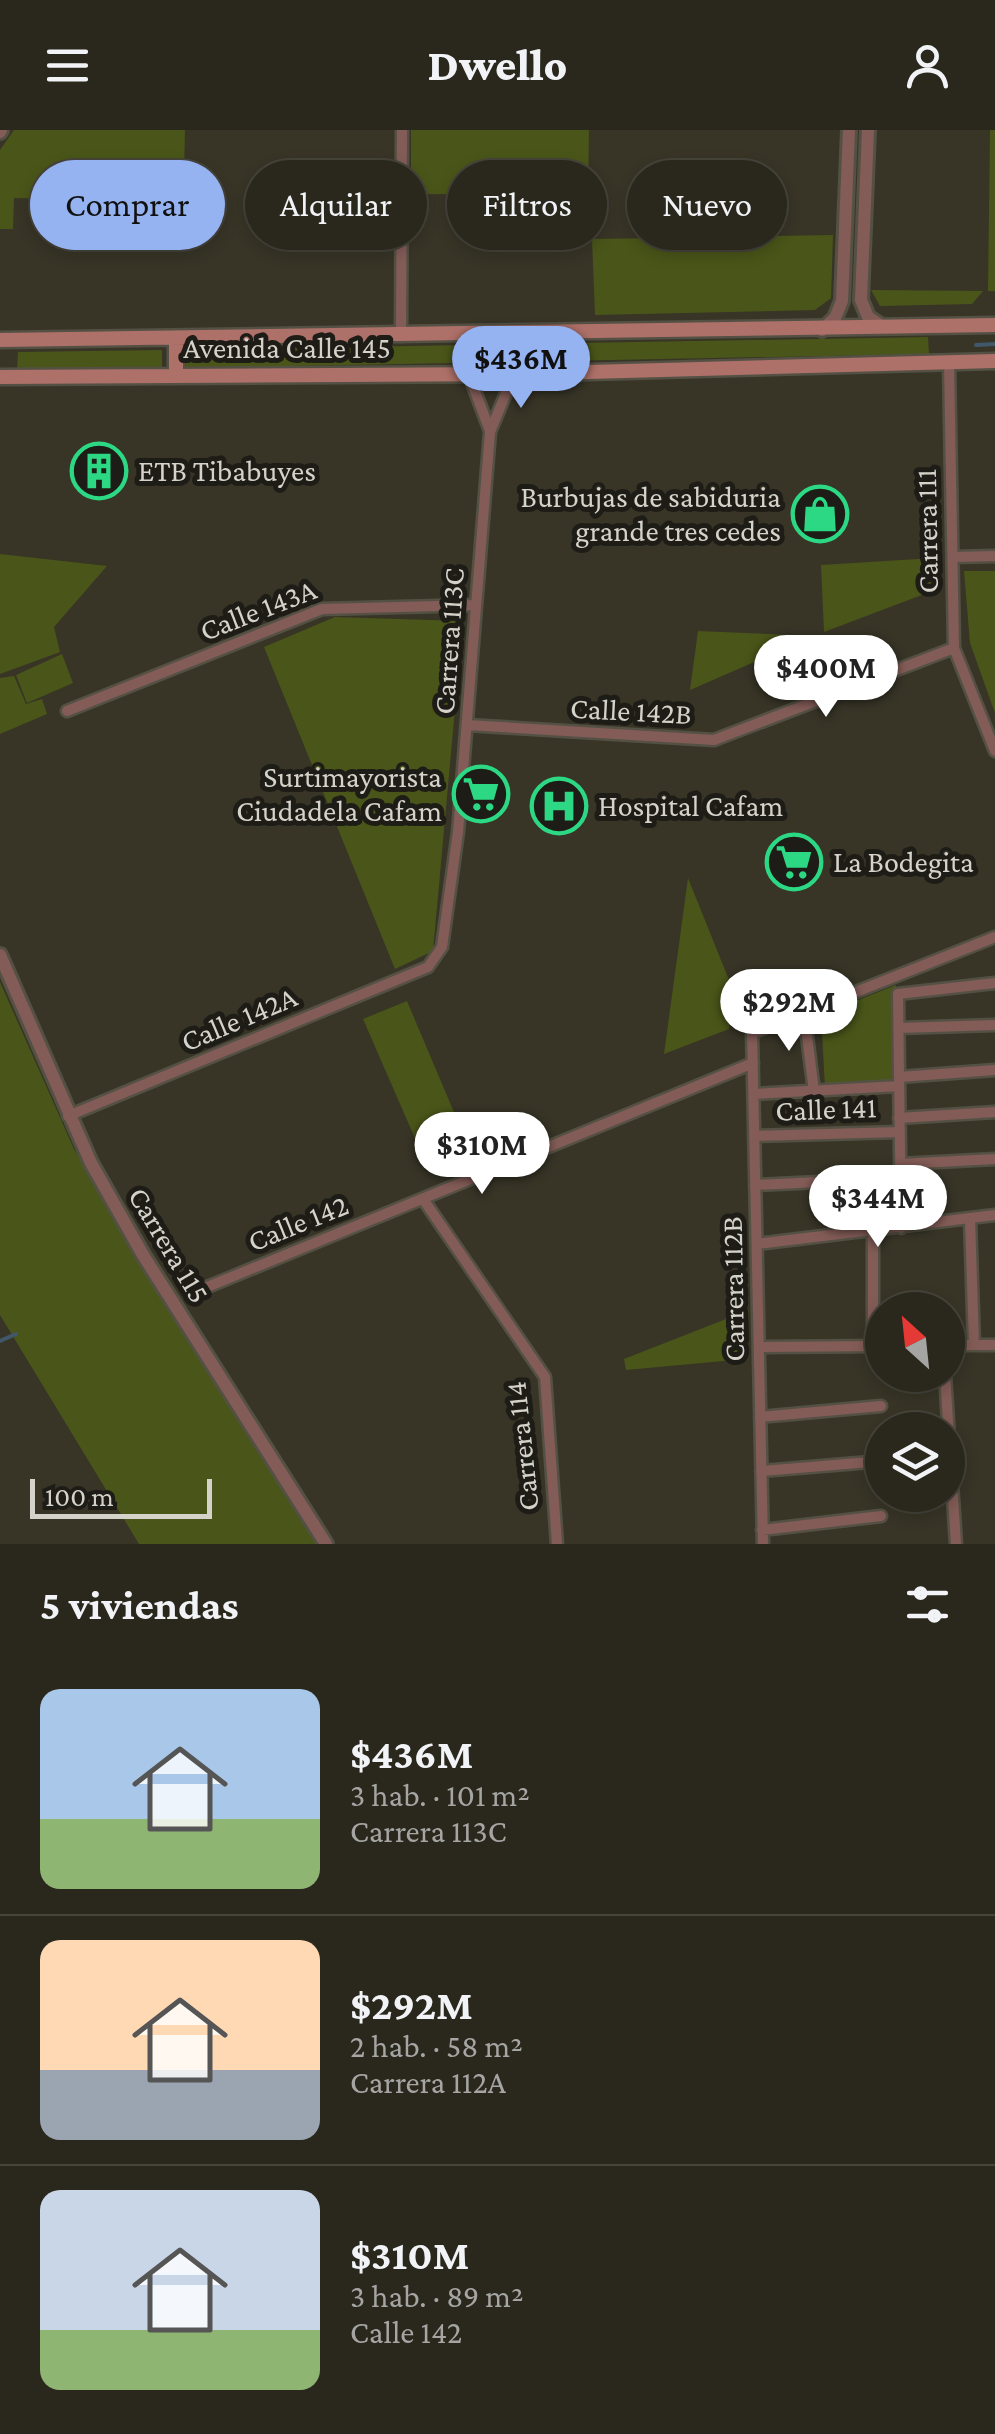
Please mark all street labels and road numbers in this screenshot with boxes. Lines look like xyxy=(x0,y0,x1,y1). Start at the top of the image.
street label: Avenida Calle 145 xyxy=(183,331,391,364)
street label: Carrera 111 xyxy=(909,468,944,594)
street label: Carrera 113C xyxy=(427,567,470,715)
street label: Calle 143A xyxy=(195,572,322,647)
street label: Calle 142B xyxy=(569,691,693,730)
street label: Calle 142A xyxy=(176,979,302,1058)
street label: Calle 141 xyxy=(775,1090,877,1127)
street label: Carrera 115 xyxy=(122,1181,217,1309)
street label: Calle 142 xyxy=(243,1188,353,1258)
street label: Carrera 112B xyxy=(715,1216,750,1362)
street label: Carrera 114 xyxy=(498,1380,545,1512)

